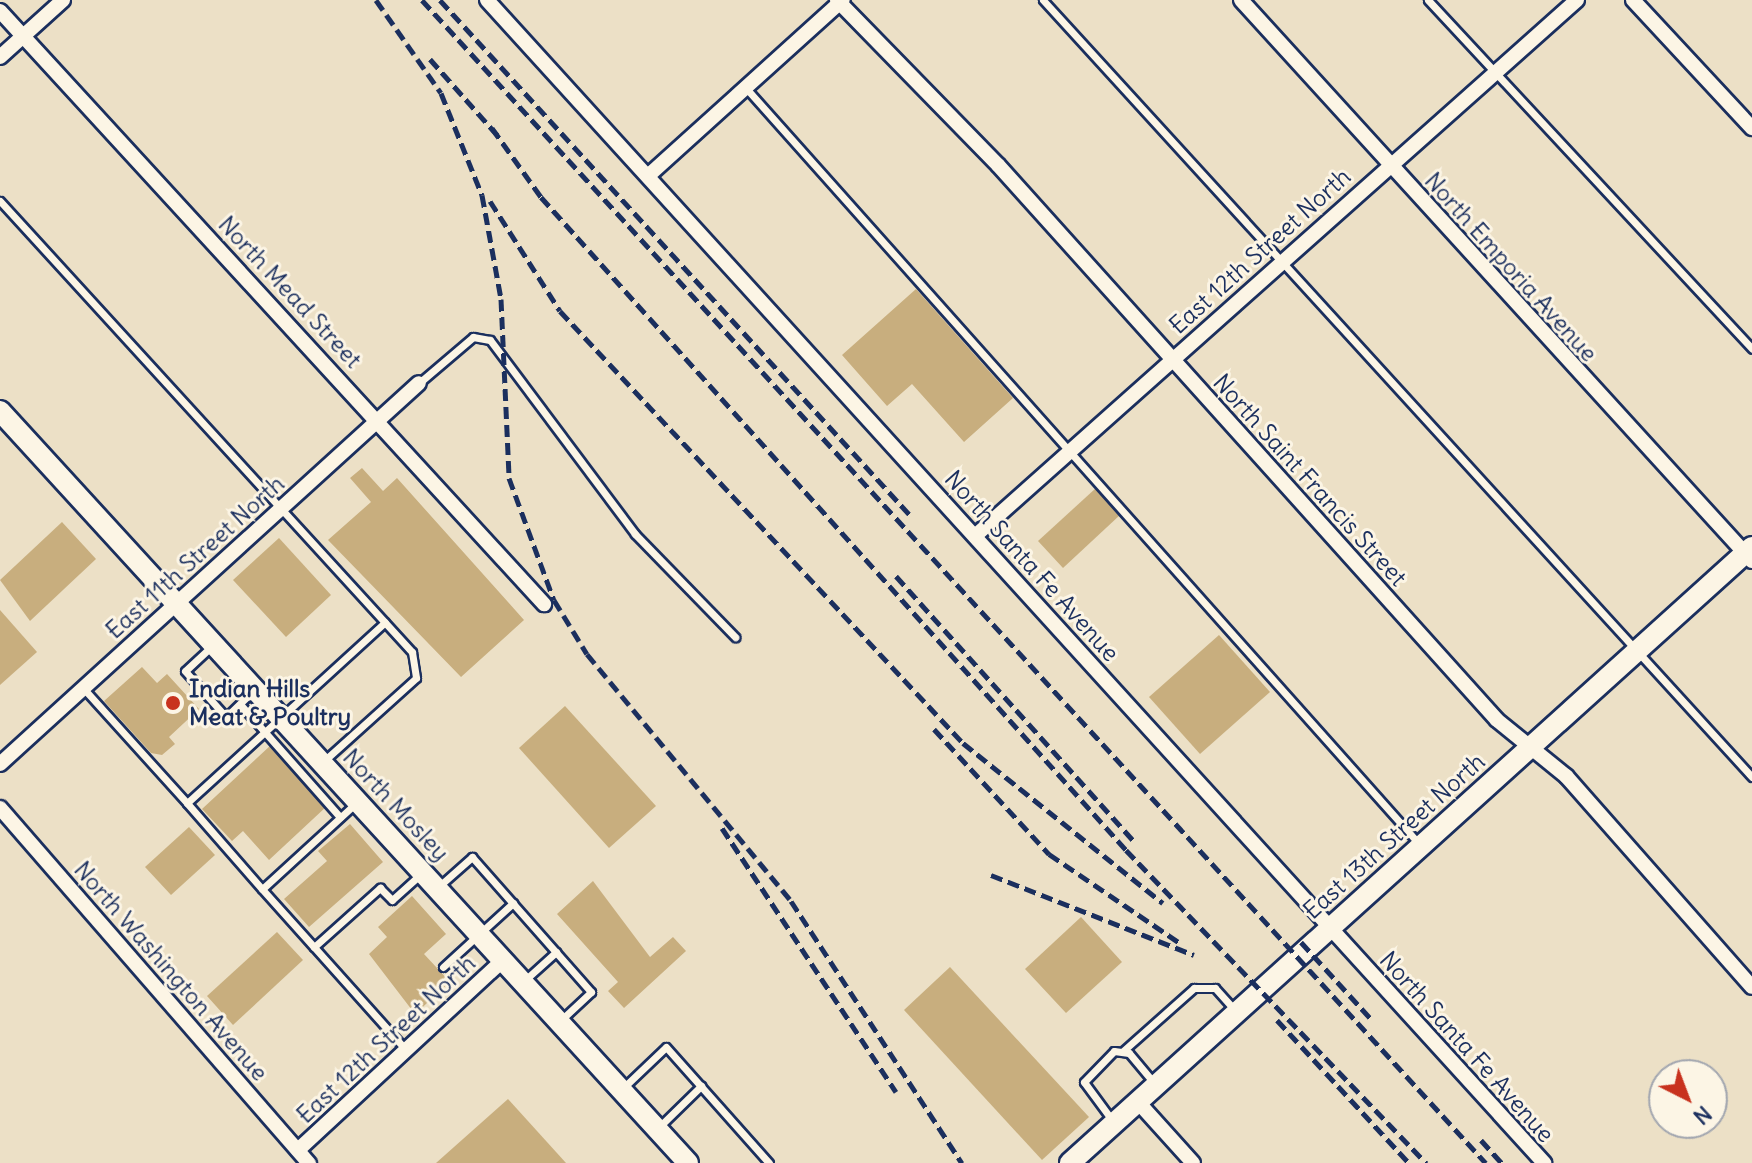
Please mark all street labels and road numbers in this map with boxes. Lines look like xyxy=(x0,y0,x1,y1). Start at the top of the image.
street label: East 12th Street North xyxy=(1163,162,1357,340)
street label: North Emporia Avenue xyxy=(1418,167,1604,367)
street label: North Mead Street xyxy=(212,210,368,374)
street label: North Saint Francis Street xyxy=(1207,368,1413,592)
street label: North Santa Fe Avenue xyxy=(939,465,1125,667)
street label: East 11th Street North xyxy=(100,469,290,645)
street label: North Mosley xyxy=(337,743,455,867)
street label: East 13th Street North xyxy=(1297,747,1491,925)
street label: North Washington Avenue xyxy=(68,855,274,1087)
street label: North Santa Fe Avenue xyxy=(1374,946,1560,1148)
street label: East 12th Street North xyxy=(291,949,481,1129)

